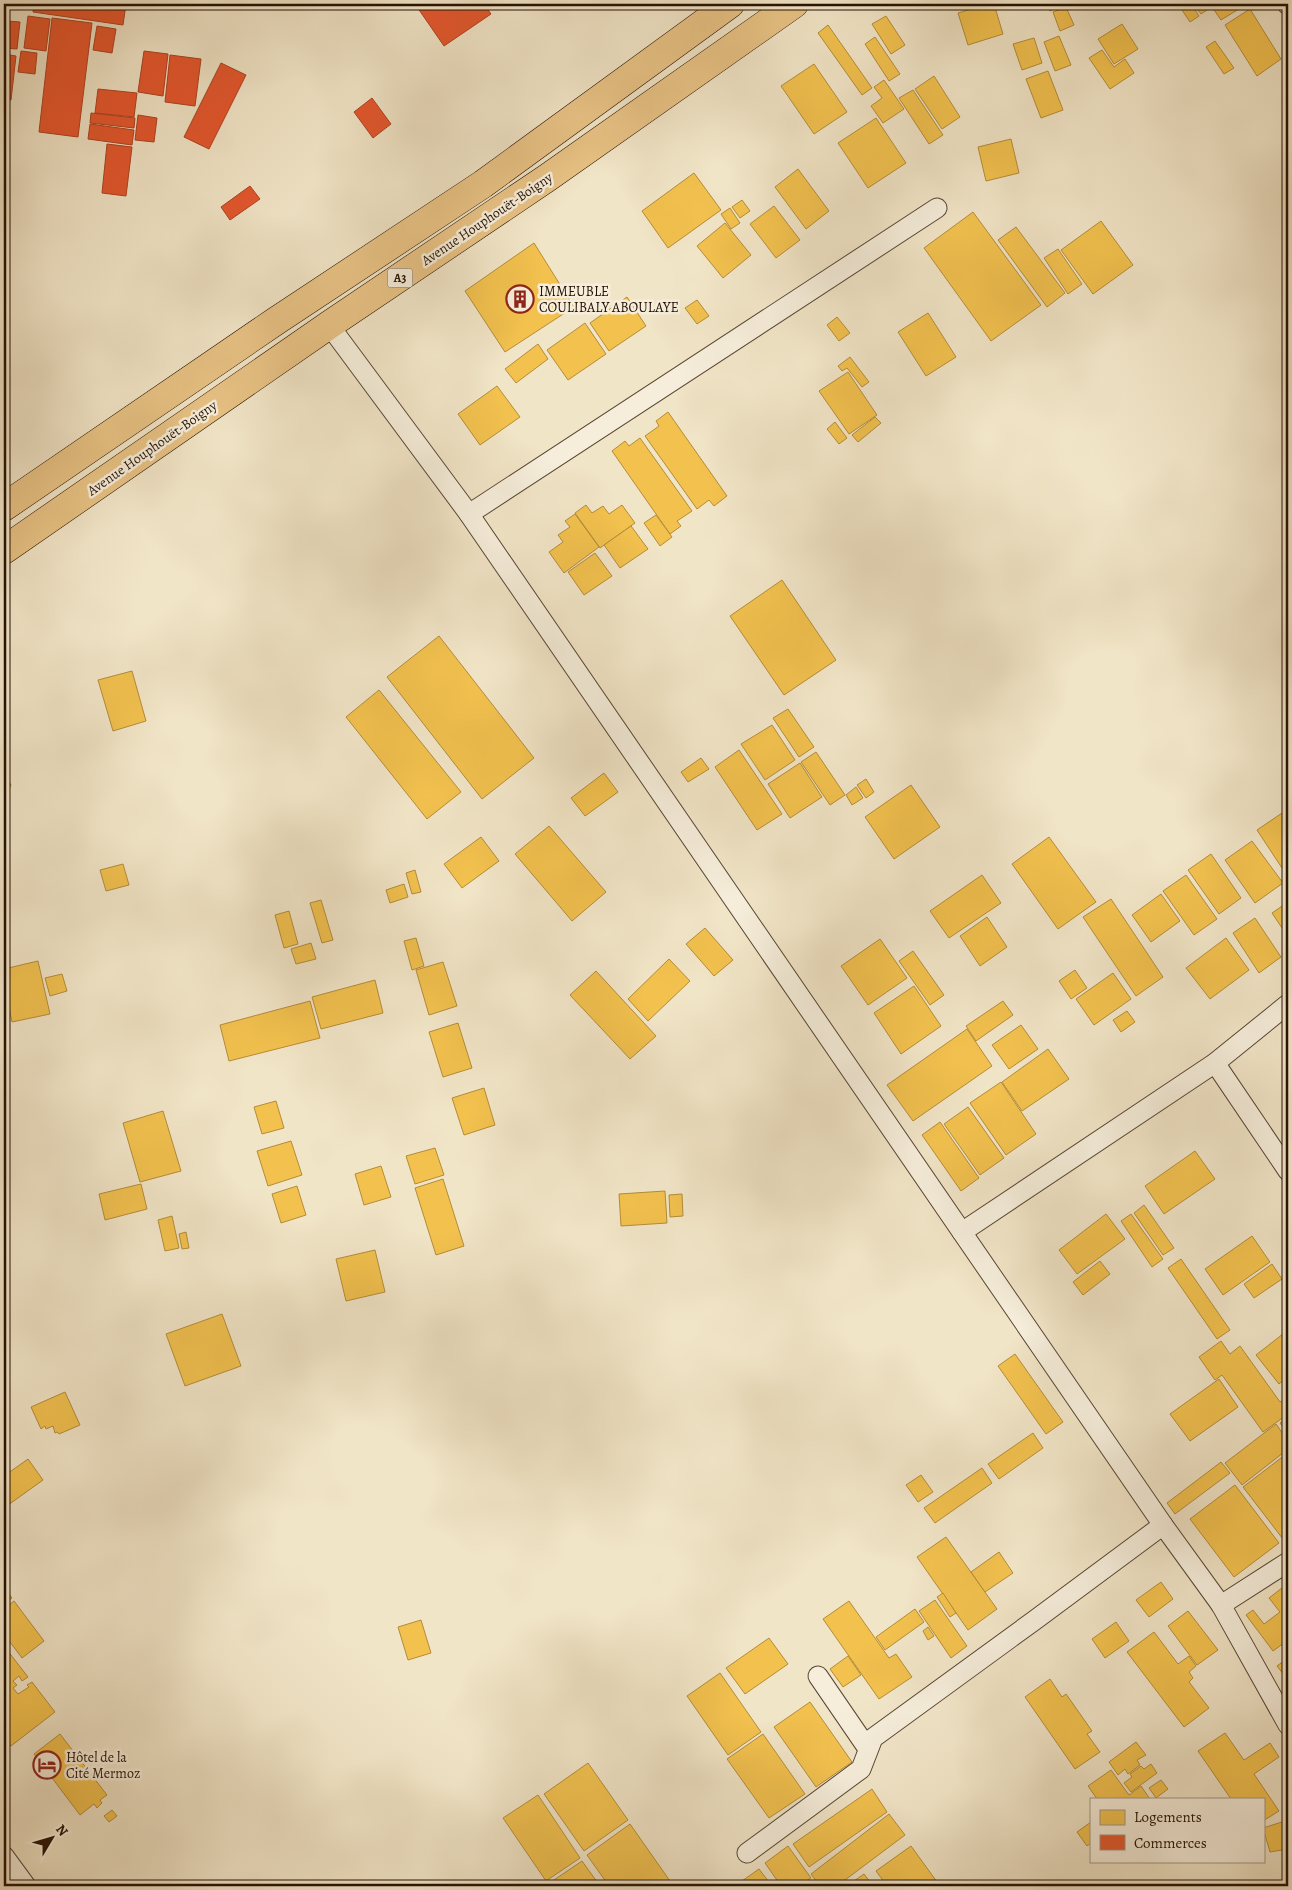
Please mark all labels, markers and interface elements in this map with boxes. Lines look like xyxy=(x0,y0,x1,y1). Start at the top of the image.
street label: Avenue Houphouët-Boigny xyxy=(417,168,557,271)
road number: A3 xyxy=(388,268,412,288)
place label: IMMEUBLE COULIBALY ABOULAYE xyxy=(539,282,679,317)
building icon: IMMEUBLE COULIBALY ABOULAYE xyxy=(505,284,535,314)
street label: Avenue Houphouët-Boigny xyxy=(83,396,221,501)
place label: Hôtel de la Cité Mermoz xyxy=(66,1748,140,1783)
hotel icon: Hôtel de la Cité Mermoz xyxy=(32,1750,62,1780)
legend xyxy=(1090,1798,1264,1862)
text: Logements xyxy=(1134,1807,1202,1827)
north arrow xyxy=(28,1812,78,1862)
text: N xyxy=(51,1820,72,1840)
text: Commerces xyxy=(1134,1833,1207,1853)

